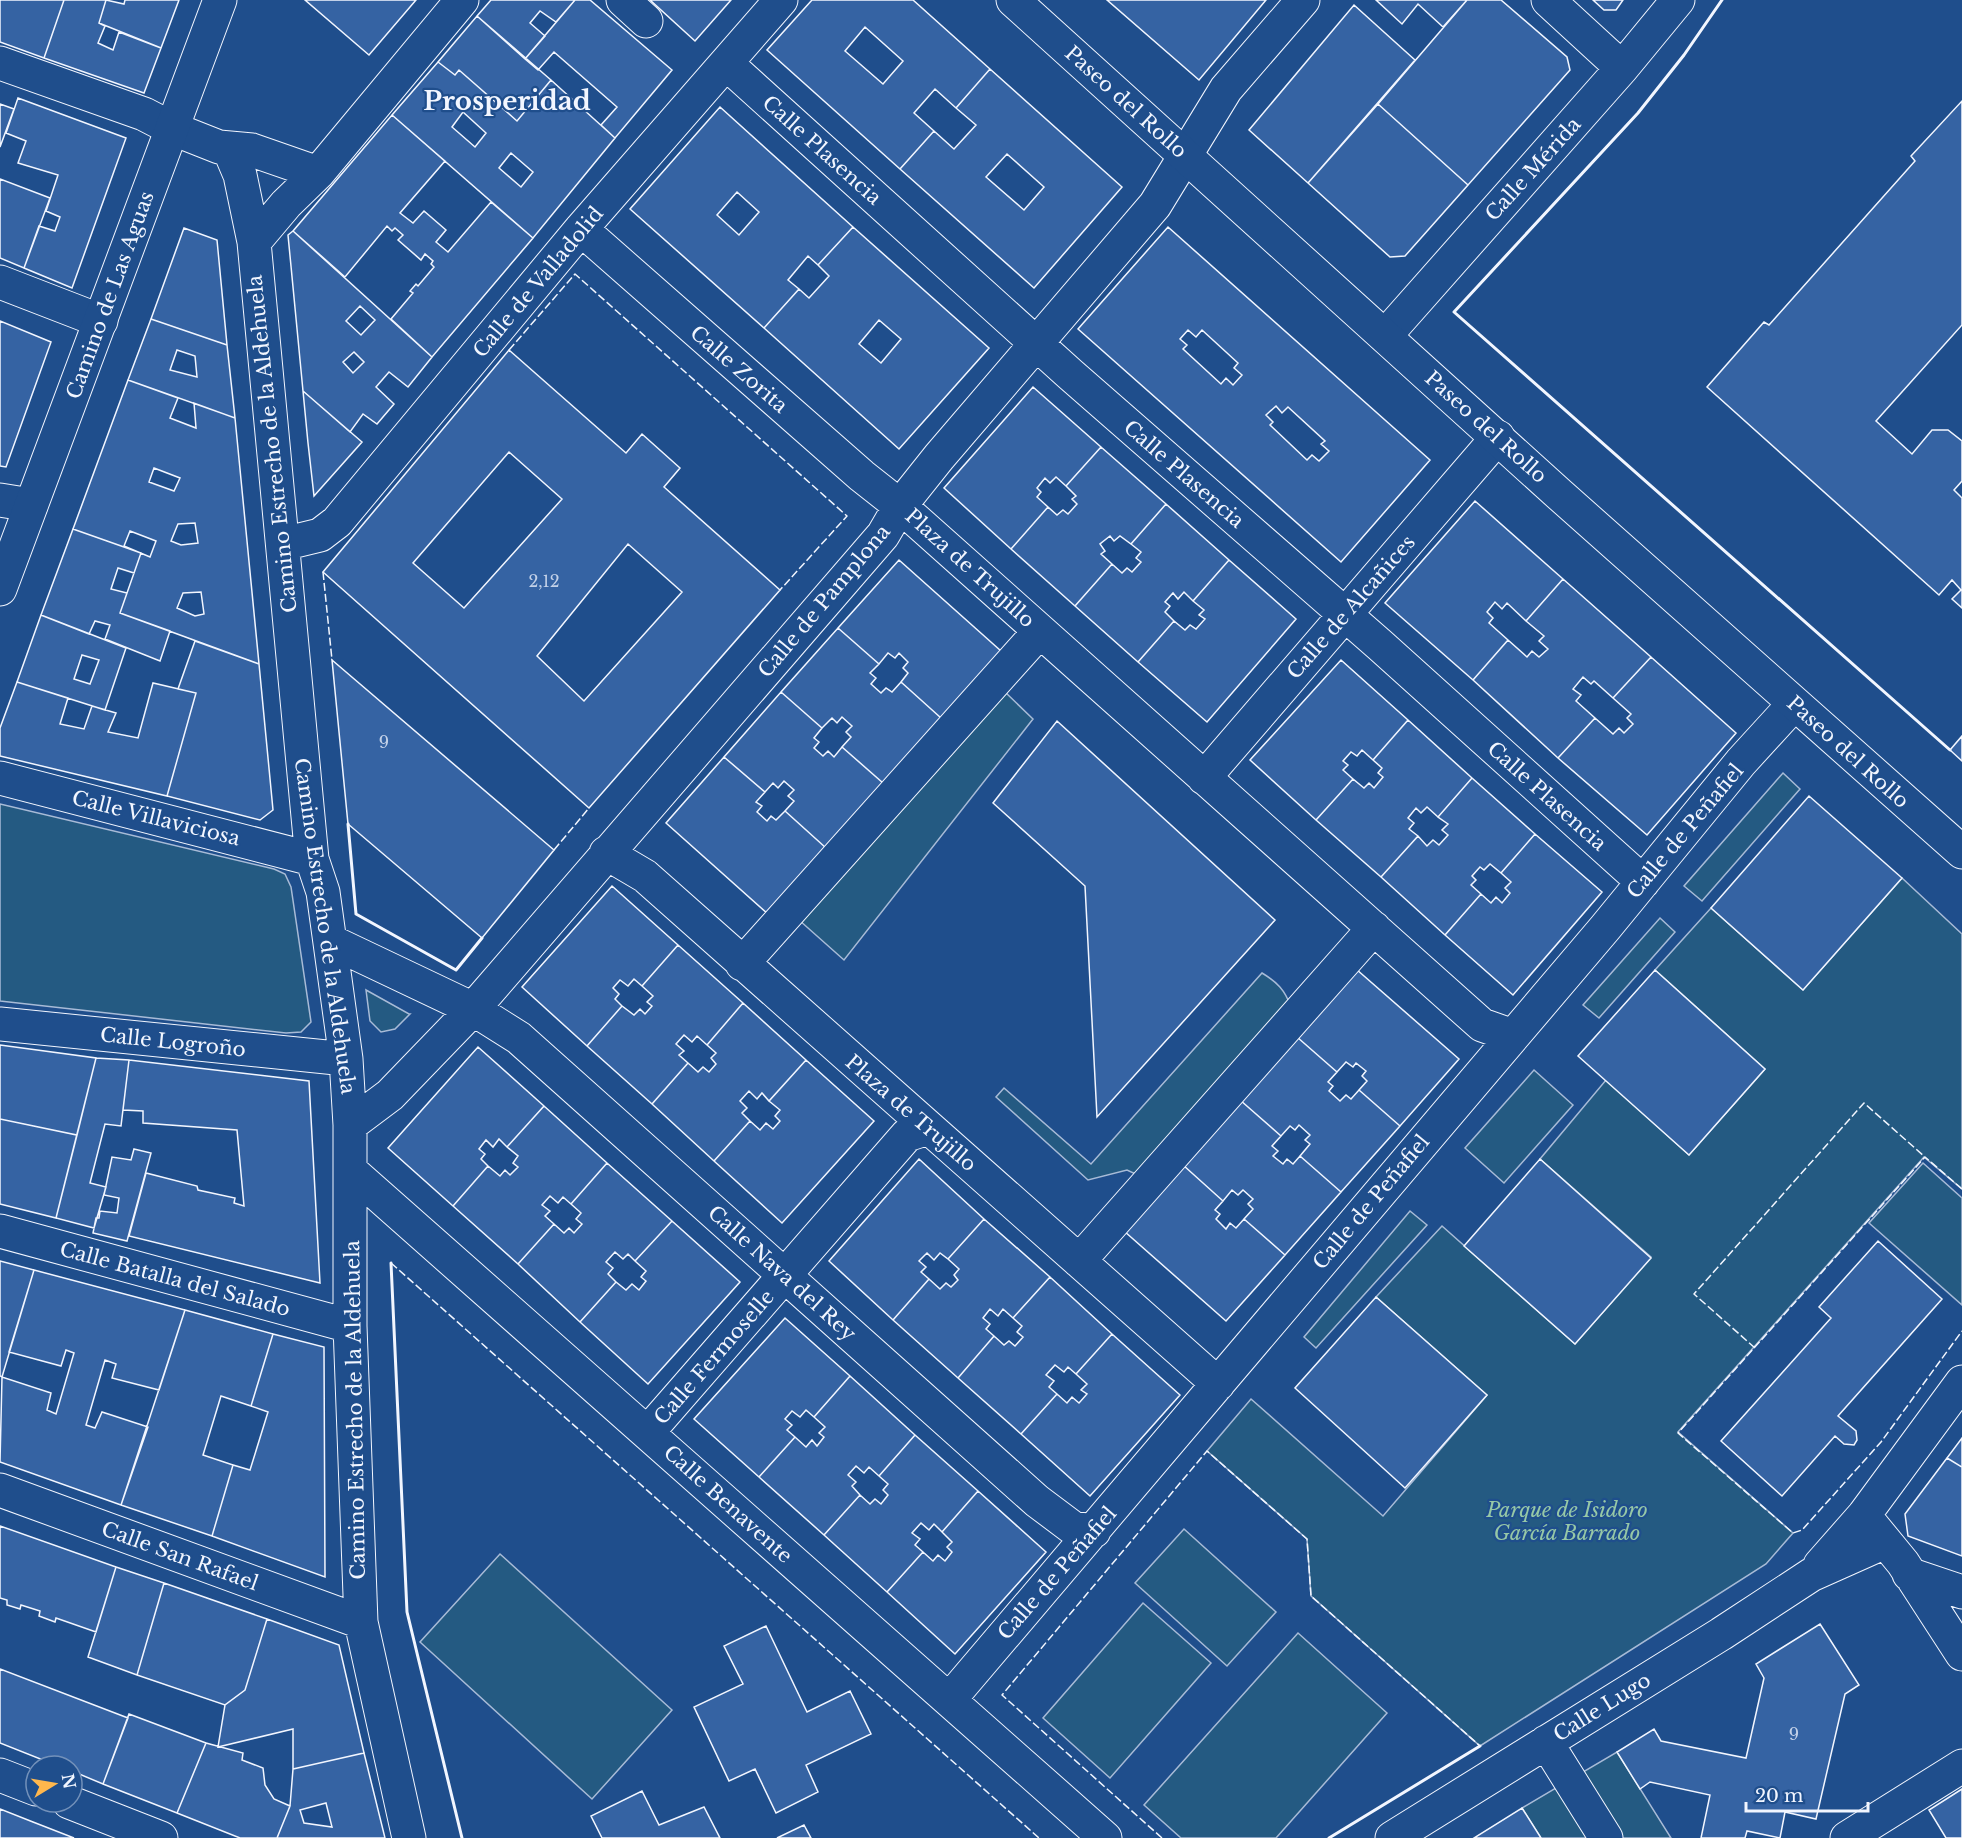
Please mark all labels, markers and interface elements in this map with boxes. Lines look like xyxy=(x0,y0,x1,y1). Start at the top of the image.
street label: Paseo del Rollo xyxy=(1060,41,1192,163)
district label: Prosperidad xyxy=(423,85,591,117)
street label: Calle Plasencia xyxy=(758,90,887,210)
street label: Calle Mérida xyxy=(1480,112,1586,226)
street label: Camino de Las Aguas xyxy=(61,188,159,402)
street label: Calle de Valladolid xyxy=(468,202,608,362)
street label: Camino Estrecho de la Aldehuela xyxy=(242,273,302,614)
street label: Calle Zorita xyxy=(686,320,793,418)
street label: Paseo del Rollo xyxy=(1420,366,1552,488)
street label: Calle Plasencia xyxy=(1119,415,1250,533)
street label: Plaza de Trujillo xyxy=(900,504,1040,632)
street label: Calle de Pamplona xyxy=(753,519,896,682)
street label: Calle de Alcañices xyxy=(1282,530,1420,684)
house number: 2,12 xyxy=(528,571,560,591)
street label: Paseo del Rollo xyxy=(1782,691,1914,813)
house number: 9 xyxy=(379,732,389,752)
street label: Calle Plasencia xyxy=(1483,736,1612,856)
street label: Camino Estrecho de la Aldehuela xyxy=(290,756,361,1097)
street label: Calle de Peñafiel xyxy=(1622,759,1748,903)
street label: Calle Villaviciosa xyxy=(69,786,243,851)
street label: Calle Logroño xyxy=(99,1022,247,1062)
street label: Plaza de Trujillo xyxy=(841,1050,981,1176)
street label: Calle de Peñafiel xyxy=(1308,1130,1434,1274)
street label: Calle Nava del Rey xyxy=(703,1200,861,1346)
street label: Calle Batalla del Salado xyxy=(57,1237,293,1321)
street label: Camino Estrecho de la Aldehuela xyxy=(340,1239,370,1580)
street label: Calle Fermoselle xyxy=(649,1285,779,1429)
street label: Calle Benavente xyxy=(659,1440,797,1568)
park label: Parque de Isidoro García Barrado xyxy=(1485,1498,1648,1545)
street label: Calle de Peñafiel xyxy=(993,1502,1121,1644)
street label: Calle San Rafael xyxy=(98,1517,262,1595)
street label: Calle Lugo xyxy=(1549,1668,1655,1746)
house number: 9 xyxy=(1789,1724,1799,1744)
north arrow xyxy=(24,1754,84,1814)
text: N xyxy=(57,1772,80,1790)
scale bar xyxy=(1746,1775,1868,1813)
text: 20 m xyxy=(1755,1785,1803,1807)

